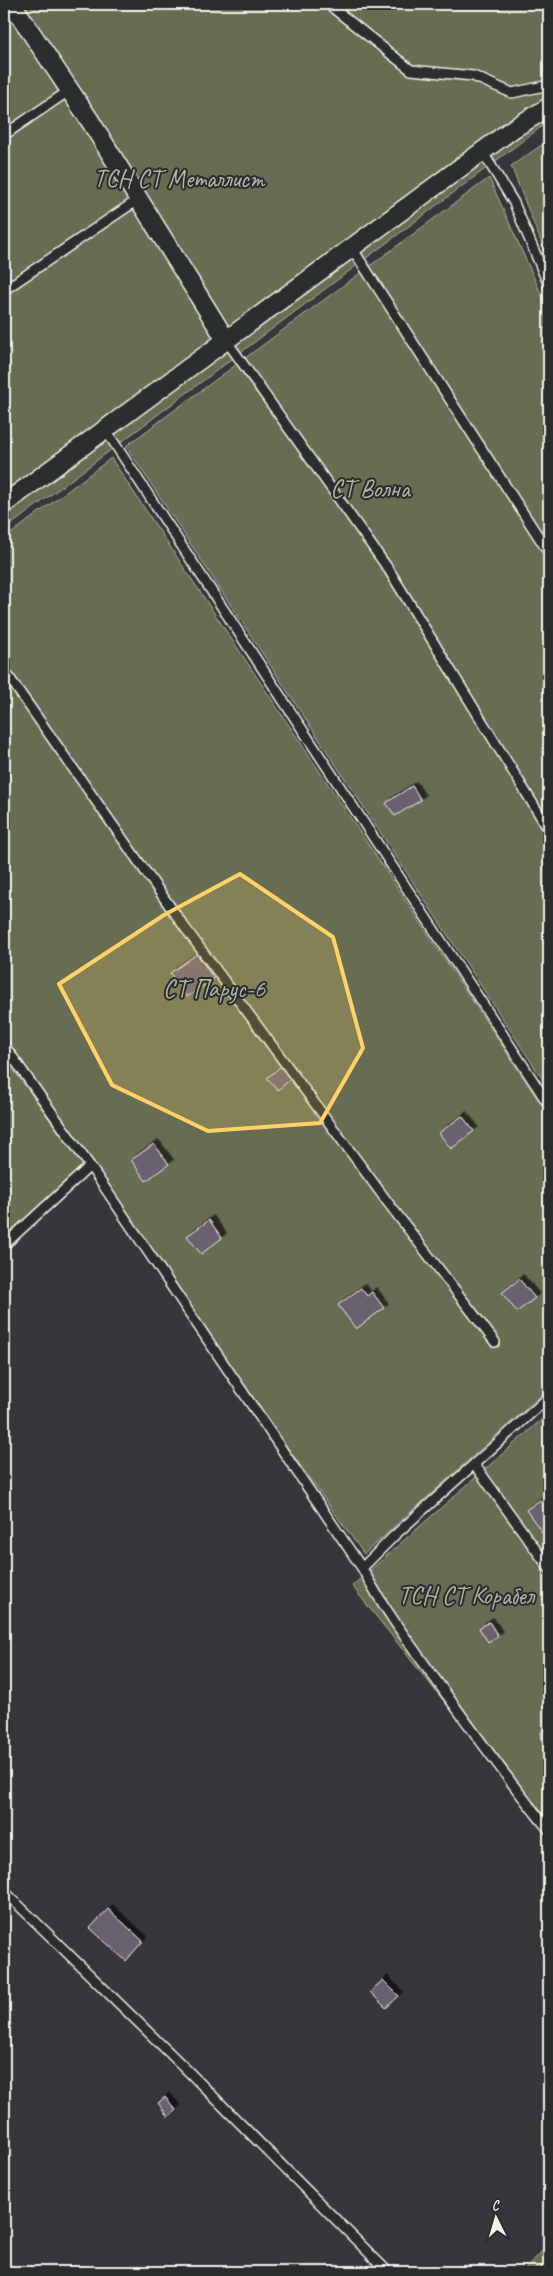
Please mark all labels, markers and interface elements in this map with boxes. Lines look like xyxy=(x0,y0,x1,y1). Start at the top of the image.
park label: ТСН СТ Металлист xyxy=(94,163,266,195)
park label: СТ Волна xyxy=(330,473,412,505)
park label: СТ Парус-6 xyxy=(163,973,266,1005)
park label: ТСН СТ Корабел xyxy=(398,1580,536,1612)
north arrow xyxy=(470,2194,520,2244)
text: С xyxy=(491,2197,501,2214)

